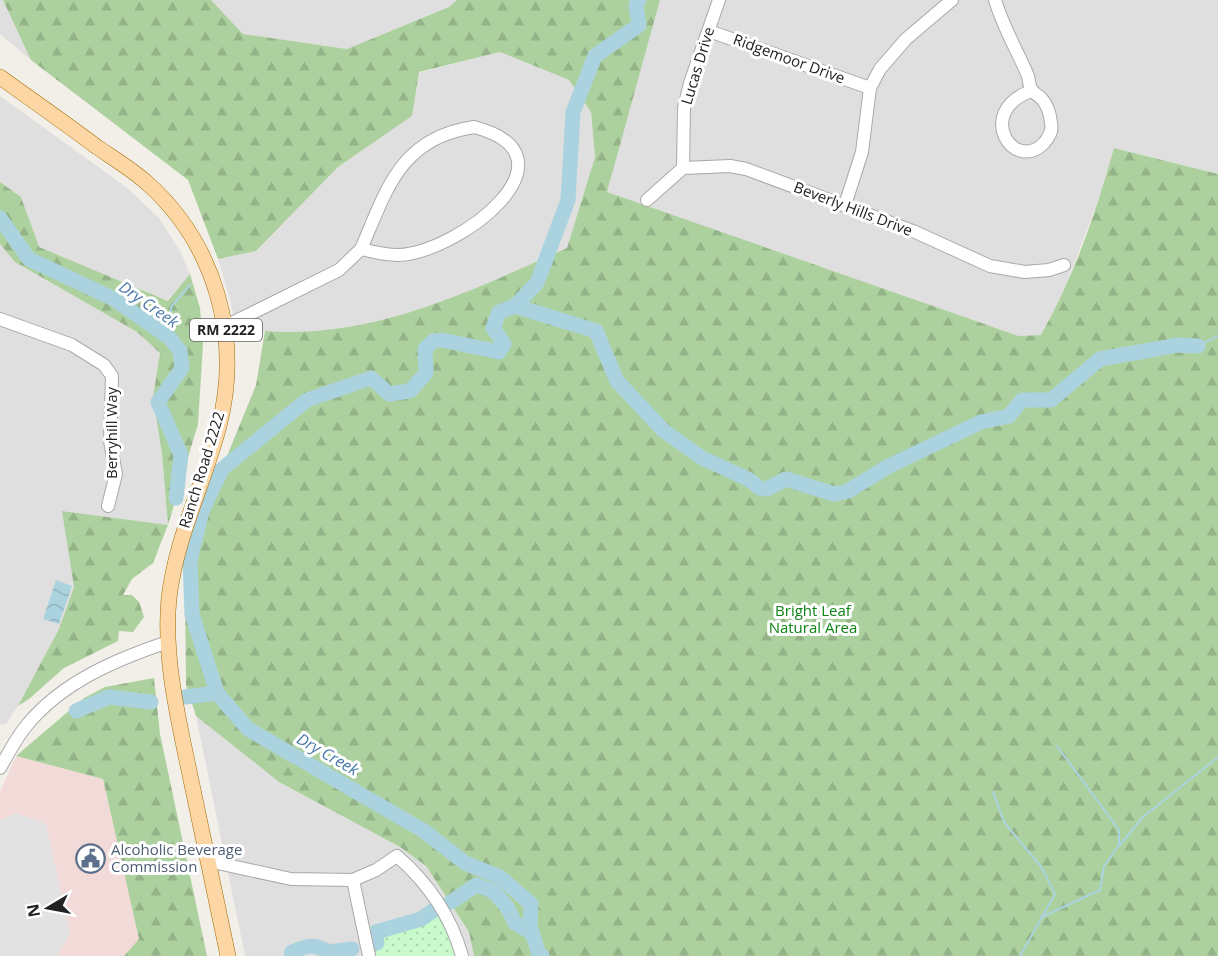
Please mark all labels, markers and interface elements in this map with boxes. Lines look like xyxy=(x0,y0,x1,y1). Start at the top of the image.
street label: Lucas Drive xyxy=(676,24,718,107)
street label: Ridgemoor Drive xyxy=(731,29,848,88)
street label: Beverly Hills Drive xyxy=(791,176,916,240)
water label: Dry Creek xyxy=(115,275,184,333)
road number: RM 2222 xyxy=(190,319,262,341)
street label: Berryhill Way xyxy=(101,386,121,479)
street label: Ranch Road 2222 xyxy=(174,409,228,531)
park label: Bright Leaf Natural Area xyxy=(769,600,857,637)
water label: Dry Creek xyxy=(293,727,364,781)
place label: Alcoholic Beverage Commission xyxy=(111,839,242,876)
public building icon: Alcoholic Beverage Commission xyxy=(74,843,106,875)
north arrow xyxy=(18,878,78,938)
text: N xyxy=(21,902,45,919)

